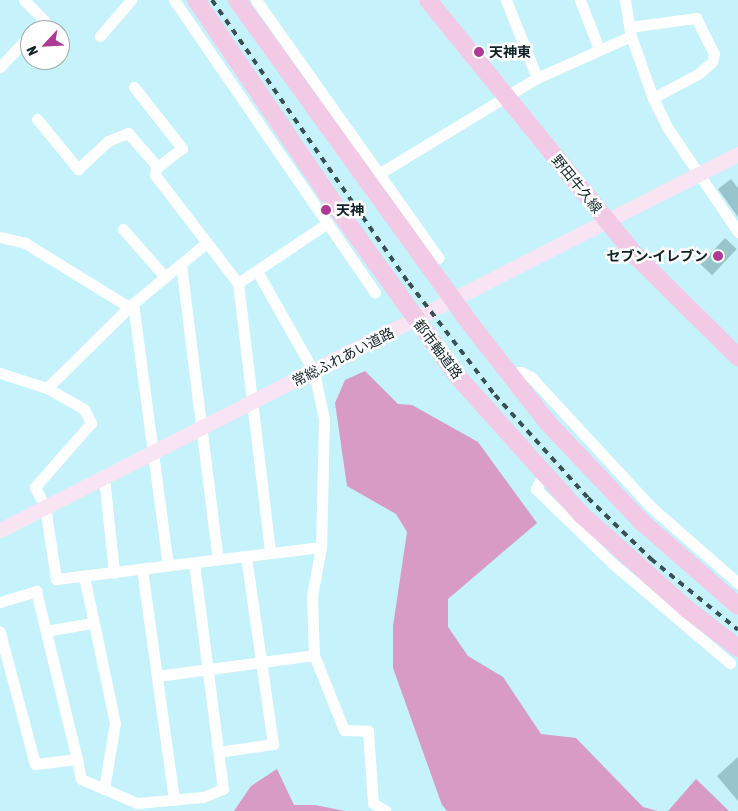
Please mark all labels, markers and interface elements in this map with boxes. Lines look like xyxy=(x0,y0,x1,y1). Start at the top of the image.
north arrow xyxy=(20,20,70,70)
text: N xyxy=(23,44,41,58)
place label: 天神東 xyxy=(489,44,531,60)
marker: 天神東 xyxy=(473,46,485,58)
street label: 野田牛久線 xyxy=(548,152,606,216)
place label: 天神 xyxy=(336,202,364,218)
marker: 天神 xyxy=(320,204,332,216)
place label: セブン-イレブン xyxy=(607,248,708,264)
marker: セブン-イレブン xyxy=(712,250,724,262)
street label: 都市軸道路 xyxy=(410,316,466,382)
street label: 常総ふれあい道路 xyxy=(289,324,397,390)

